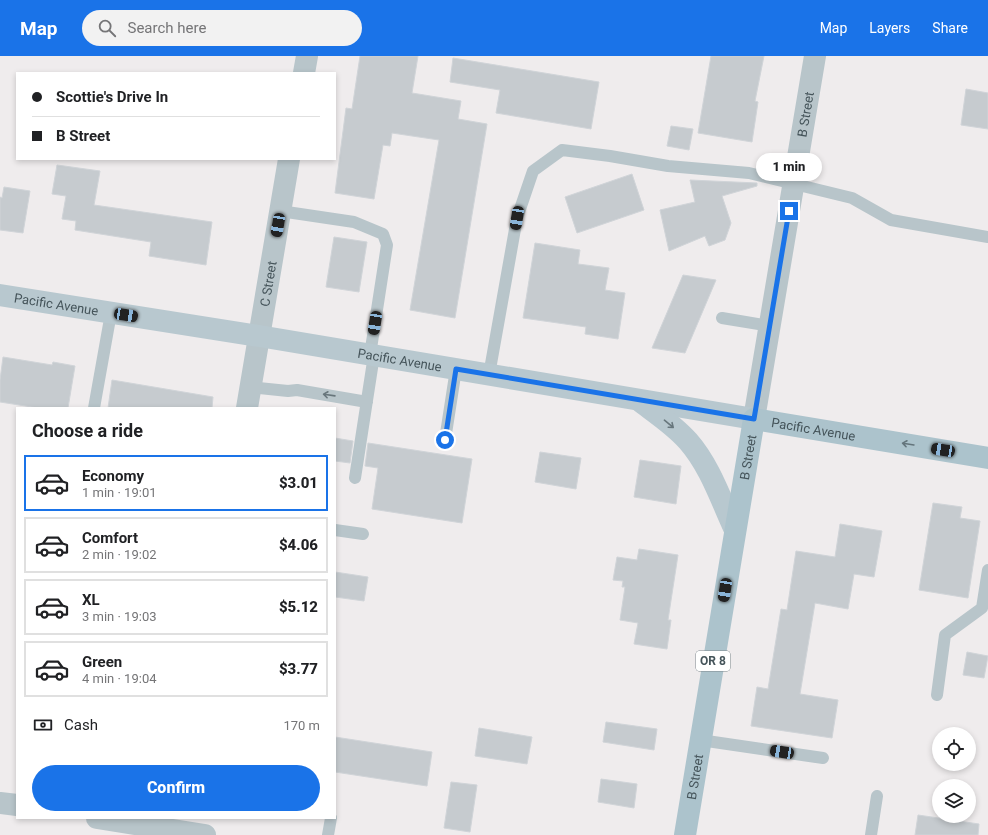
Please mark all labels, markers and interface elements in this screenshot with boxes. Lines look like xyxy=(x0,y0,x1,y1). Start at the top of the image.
search box xyxy=(82,10,362,46)
text: Map xyxy=(20,17,58,40)
icon: search xyxy=(96,17,118,39)
text: Search here xyxy=(128,19,206,37)
text: Map xyxy=(820,20,847,36)
text: Layers xyxy=(869,20,910,36)
text: Share xyxy=(932,20,968,36)
text: Scottie's Drive In xyxy=(56,88,168,106)
street label: B Street xyxy=(795,91,817,138)
text: B Street xyxy=(56,127,110,145)
callout: 1 min xyxy=(756,153,822,181)
text: 1 min xyxy=(773,159,805,174)
route end xyxy=(780,202,798,220)
car xyxy=(509,205,525,231)
car xyxy=(270,212,286,238)
street label: C Street xyxy=(257,260,280,308)
street label: Pacific Avenue xyxy=(13,290,99,318)
car xyxy=(113,307,139,323)
car xyxy=(367,310,383,336)
street label: Pacific Avenue xyxy=(357,346,443,375)
one-way arrow xyxy=(322,391,335,399)
street label: Pacific Avenue xyxy=(770,415,857,444)
one-way arrow xyxy=(664,419,675,428)
text: Choose a ride xyxy=(32,420,143,441)
route start xyxy=(436,431,454,449)
street label: B Street xyxy=(737,433,759,481)
one-way arrow xyxy=(902,440,915,448)
car xyxy=(930,442,956,458)
icon: car xyxy=(34,465,70,501)
text: Economy xyxy=(82,467,144,485)
text: $3.01 xyxy=(279,474,318,492)
text: 1 min · 19:01 xyxy=(82,485,157,500)
icon: car xyxy=(34,527,70,563)
text: Comfort xyxy=(82,529,138,547)
text: $4.06 xyxy=(279,536,318,554)
text: 2 min · 19:02 xyxy=(82,547,157,562)
car xyxy=(717,577,733,603)
icon: car xyxy=(34,589,70,625)
text: XL xyxy=(82,591,100,609)
text: $5.12 xyxy=(279,598,318,616)
text: 3 min · 19:03 xyxy=(82,609,157,624)
icon: car xyxy=(34,651,70,687)
road number: OR 8 xyxy=(696,651,730,671)
text: Green xyxy=(82,653,122,671)
text: $3.77 xyxy=(279,660,318,678)
text: 4 min · 19:04 xyxy=(82,671,157,686)
icon: cash xyxy=(32,714,54,736)
text: Cash xyxy=(64,716,98,734)
text: 170 m xyxy=(283,718,320,733)
map controls xyxy=(932,727,976,823)
button: locate xyxy=(932,727,976,771)
car xyxy=(769,744,795,760)
street label: B Street xyxy=(684,753,706,801)
button: Confirm xyxy=(32,765,320,811)
button: layers xyxy=(932,779,976,823)

